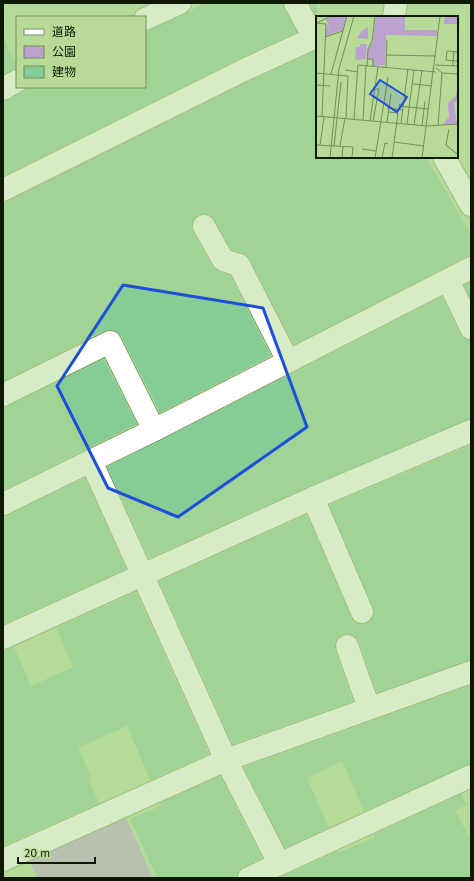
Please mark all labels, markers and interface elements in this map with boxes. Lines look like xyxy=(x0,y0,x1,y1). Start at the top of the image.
legend xyxy=(16,16,146,88)
inset map xyxy=(316,16,458,158)
text: 道路 xyxy=(52,24,76,39)
text: 公園 xyxy=(52,44,76,59)
text: 建物 xyxy=(52,64,76,79)
scale bar xyxy=(18,839,95,865)
text: 20 m xyxy=(24,845,50,860)

